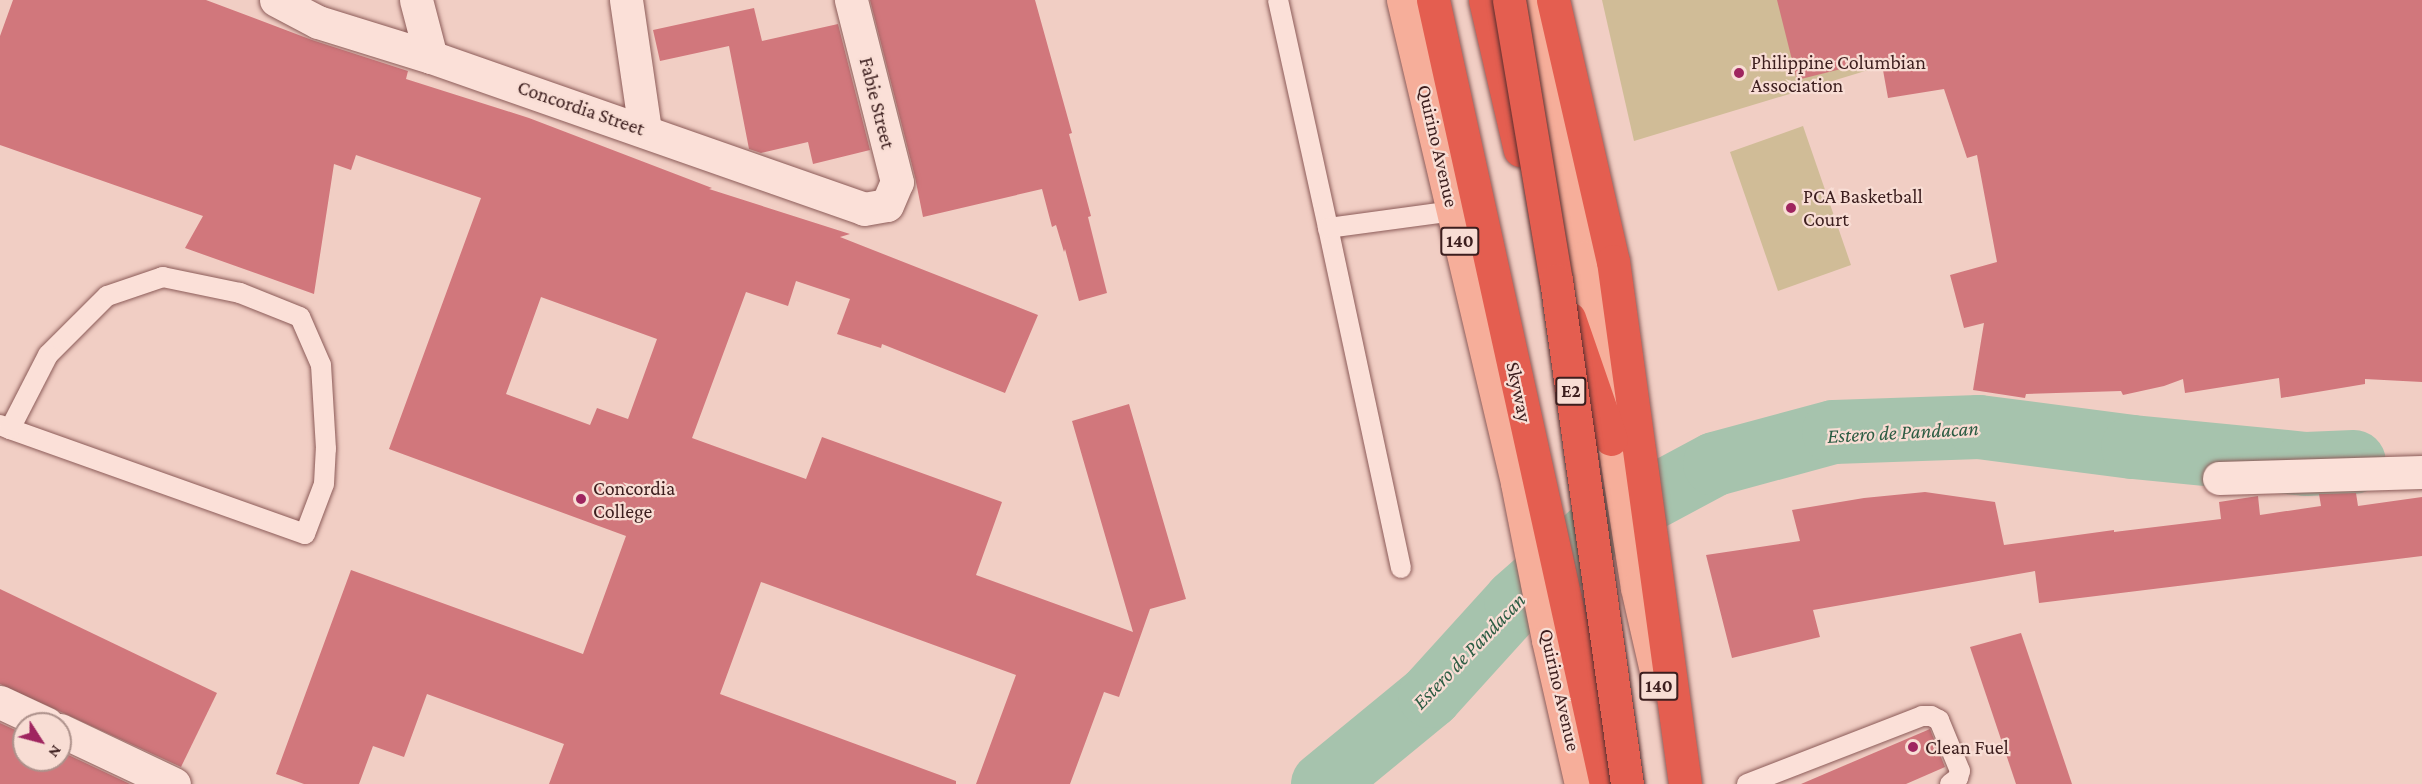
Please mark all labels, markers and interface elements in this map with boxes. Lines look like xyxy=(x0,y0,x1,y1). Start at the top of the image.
place label: Philippine Columbian Association xyxy=(1751,50,1926,97)
street label: Fabie Street xyxy=(854,55,900,151)
marker: Philippine Columbian Association xyxy=(1732,66,1746,80)
street label: Concordia Street xyxy=(514,75,648,141)
street label: Quirino Avenue xyxy=(1412,82,1464,210)
place label: PCA Basketball Court xyxy=(1803,184,1923,231)
marker: PCA Basketball Court xyxy=(1784,201,1798,215)
road number: 140 xyxy=(1439,226,1481,256)
street label: Skyway xyxy=(1501,360,1537,424)
road number: E2 xyxy=(1554,376,1588,406)
water label: Estero de Pandacan xyxy=(1827,415,1979,449)
place label: Concordia College xyxy=(593,476,675,523)
marker: Concordia College xyxy=(574,492,588,506)
water label: Estero de Pandacan xyxy=(1407,588,1531,714)
street label: Quirino Avenue xyxy=(1534,626,1586,754)
road number: 140 xyxy=(1638,671,1680,701)
north arrow xyxy=(12,712,72,772)
place label: Clean Fuel xyxy=(1925,735,2009,759)
marker: Clean Fuel xyxy=(1906,740,1920,754)
text: N xyxy=(45,742,65,761)

